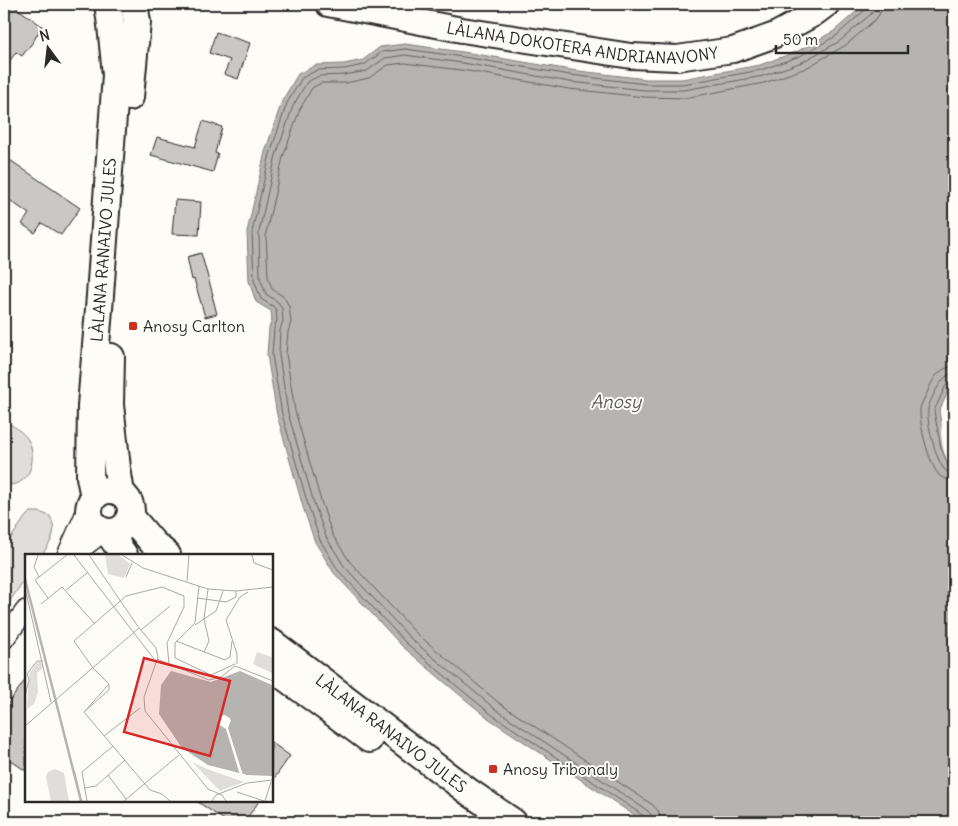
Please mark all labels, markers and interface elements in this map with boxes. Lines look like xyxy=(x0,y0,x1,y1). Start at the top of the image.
street label: LÀLANA DOKOTERA ANDRIANAVONY xyxy=(445,17,719,68)
north arrow xyxy=(22,22,72,72)
scale bar xyxy=(776,22,908,54)
text: N xyxy=(38,25,52,45)
text: 50 m xyxy=(783,30,818,49)
street label: LÀLANA RANAIVO JULES xyxy=(86,157,120,343)
place label: Anosy Carlton xyxy=(143,316,245,336)
marker: Anosy Carlton xyxy=(127,320,139,332)
water label: Anosy xyxy=(591,390,643,413)
inset map xyxy=(25,554,272,801)
street label: LÀLANA RANAIVO JULES xyxy=(312,670,471,797)
place label: Anosy Tribonaly xyxy=(503,759,618,779)
marker: Anosy Tribonaly xyxy=(487,763,499,775)

